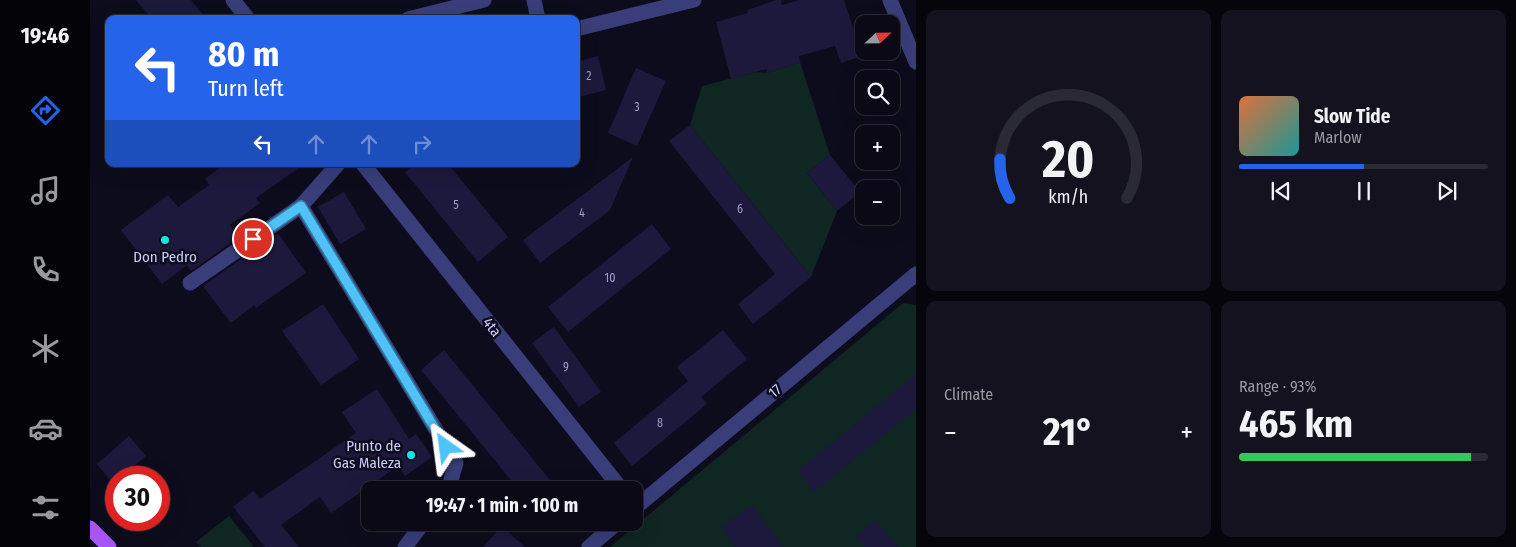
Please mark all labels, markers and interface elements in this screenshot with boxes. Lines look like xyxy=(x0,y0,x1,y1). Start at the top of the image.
north arrow xyxy=(855,15,900,60)
map controls xyxy=(855,15,900,225)
text: 19:46 xyxy=(21,22,69,49)
text: 80 m xyxy=(208,33,280,75)
icon: left xyxy=(125,35,190,100)
house number: 2 xyxy=(586,69,592,83)
button: search xyxy=(855,70,900,115)
text: Turn left xyxy=(208,75,284,102)
icon: directions xyxy=(28,93,63,128)
house number: 3 xyxy=(634,100,640,114)
text: Slow Tide xyxy=(1314,105,1390,128)
button: + xyxy=(855,125,900,170)
text: 20 xyxy=(1041,128,1095,191)
text: Marlow xyxy=(1314,128,1362,147)
icon: left xyxy=(249,130,277,158)
icon: ahead xyxy=(302,130,330,158)
icon: ahead xyxy=(355,130,383,158)
icon: right xyxy=(408,130,436,158)
icon: music xyxy=(28,173,63,208)
icon: previous xyxy=(1267,177,1295,205)
icon: pause xyxy=(1350,177,1378,205)
icon: next xyxy=(1433,177,1461,205)
button: − xyxy=(855,180,900,225)
text: km/h xyxy=(1049,186,1088,208)
house number: 5 xyxy=(453,198,459,212)
house number: 6 xyxy=(737,202,743,216)
house number: 4 xyxy=(579,206,585,220)
pin xyxy=(232,218,274,260)
icon: arrive xyxy=(239,225,267,253)
marker: Don Pedro xyxy=(159,234,171,246)
place label: Don Pedro xyxy=(133,248,197,266)
icon: phone xyxy=(28,252,63,287)
house number: 10 xyxy=(605,271,615,285)
street label: 4ta xyxy=(479,314,505,340)
icon: climate xyxy=(28,331,63,366)
house number: 9 xyxy=(563,360,569,374)
text: Range · 93% xyxy=(1239,377,1317,396)
street label: 17 xyxy=(765,380,785,402)
text: Climate xyxy=(944,385,993,404)
text: 465 km xyxy=(1239,401,1353,447)
text: 21° xyxy=(1043,409,1094,455)
icon: car xyxy=(28,411,63,446)
house number: 8 xyxy=(657,416,663,430)
text: − xyxy=(944,416,957,449)
text: + xyxy=(1180,416,1193,449)
position arrow xyxy=(419,420,471,472)
place label: Punto de Gas Maleza xyxy=(333,437,401,472)
marker: Punto de Gas Maleza xyxy=(405,449,417,461)
speed limit sign: 30 xyxy=(105,466,170,531)
icon: filters xyxy=(28,490,63,525)
text: 19:47 · 1 min · 100 m xyxy=(426,494,578,517)

